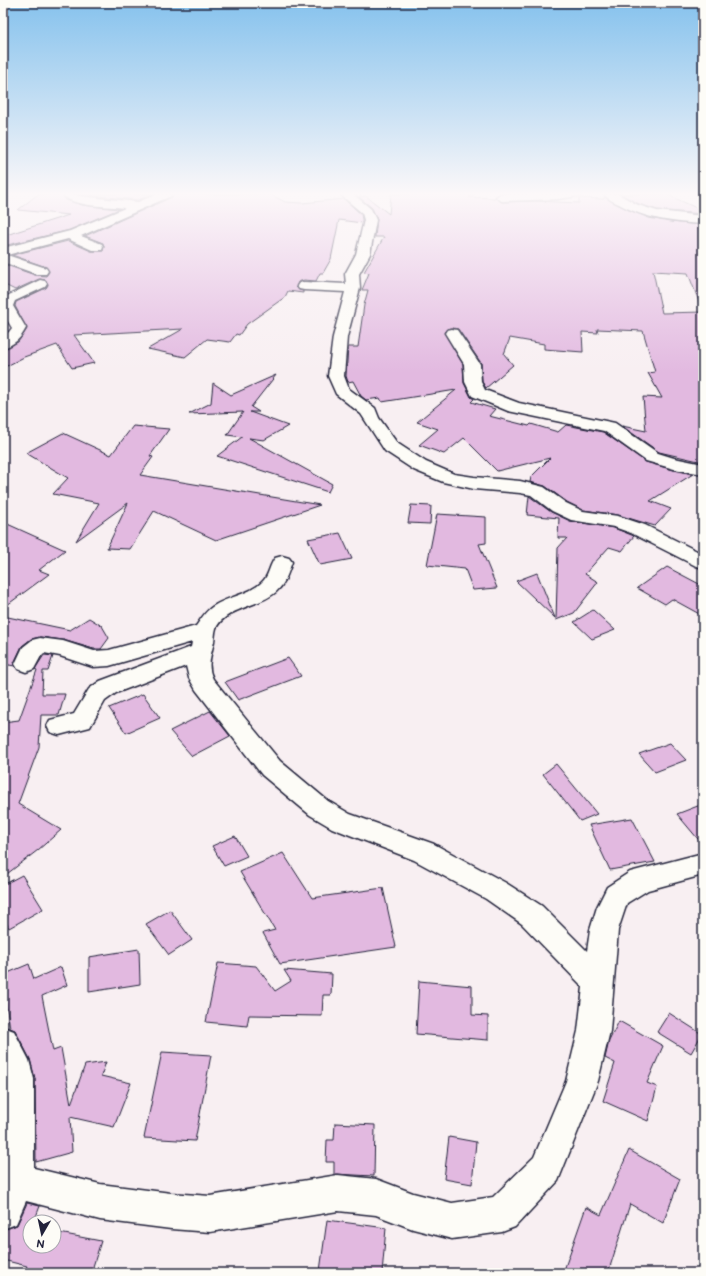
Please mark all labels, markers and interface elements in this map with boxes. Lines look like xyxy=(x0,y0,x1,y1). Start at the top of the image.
north arrow xyxy=(22,1214,62,1254)
text: N xyxy=(35,1236,46,1250)

